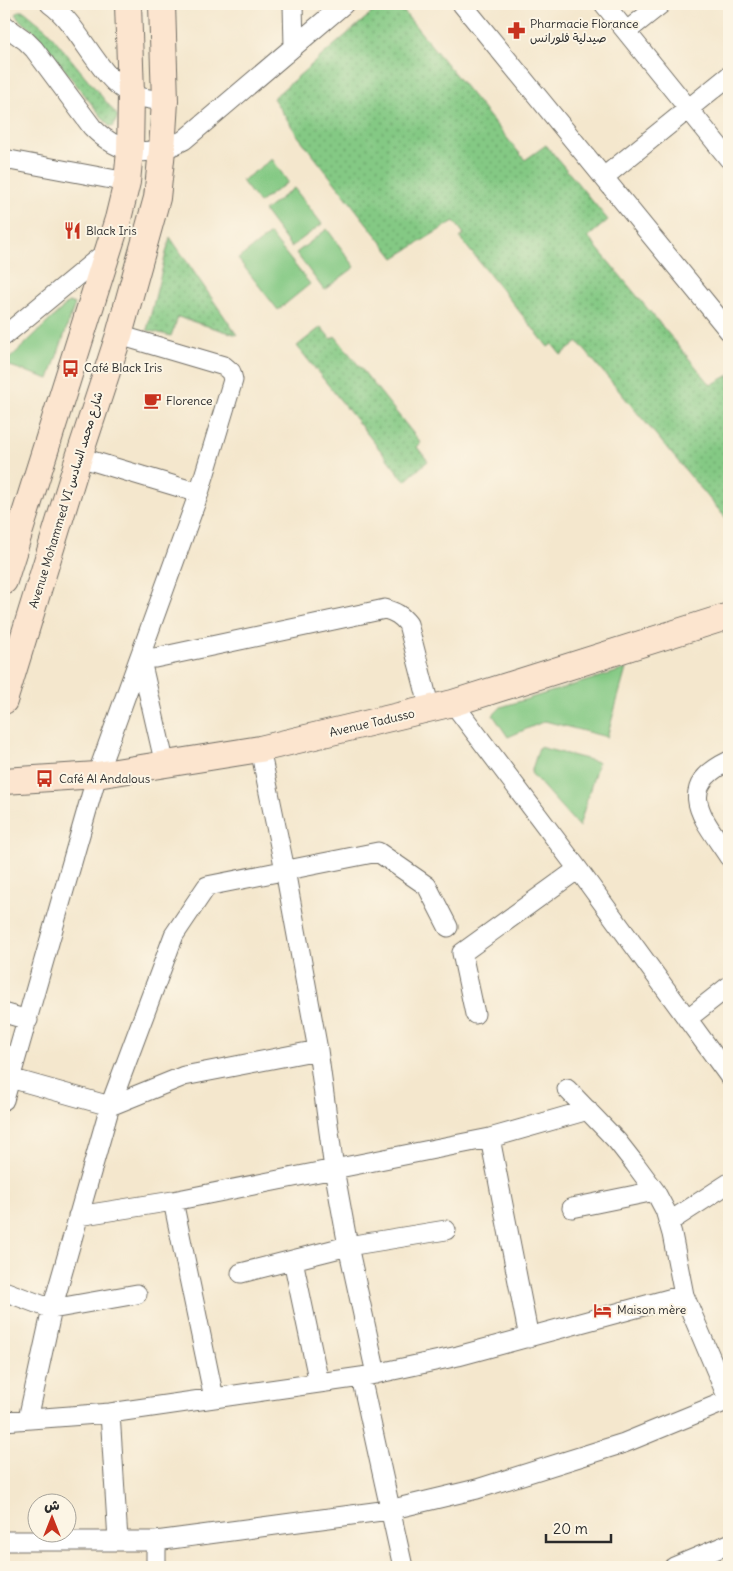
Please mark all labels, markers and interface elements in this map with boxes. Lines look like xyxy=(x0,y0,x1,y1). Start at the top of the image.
place label: Pharmacie Florance صيدلية فلورانس xyxy=(530,16,638,45)
pharmacy icon: Pharmacie Florance صيدلية فلورانس xyxy=(506,21,526,41)
restaurant icon: Black Iris xyxy=(62,221,82,241)
place label: Black Iris xyxy=(86,223,137,238)
bus stop icon: Café Black Iris xyxy=(60,358,80,378)
place label: Café Black Iris xyxy=(84,360,162,375)
street label: Avenue Mohammed VI شارع محمد السادس xyxy=(25,390,108,611)
cafe icon: Florence xyxy=(142,391,162,411)
place label: Florence xyxy=(166,393,213,408)
street label: Avenue Tadusso xyxy=(328,705,416,740)
bus stop icon: Café Al Andalous xyxy=(35,769,55,789)
place label: Café Al Andalous xyxy=(59,771,150,786)
hotel icon: Maison mère xyxy=(593,1300,613,1320)
place label: Maison mère xyxy=(617,1302,686,1317)
north arrow xyxy=(28,1494,78,1544)
text: ش xyxy=(44,1496,60,1514)
scale bar xyxy=(546,1511,610,1543)
text: 20 m xyxy=(553,1519,588,1538)

